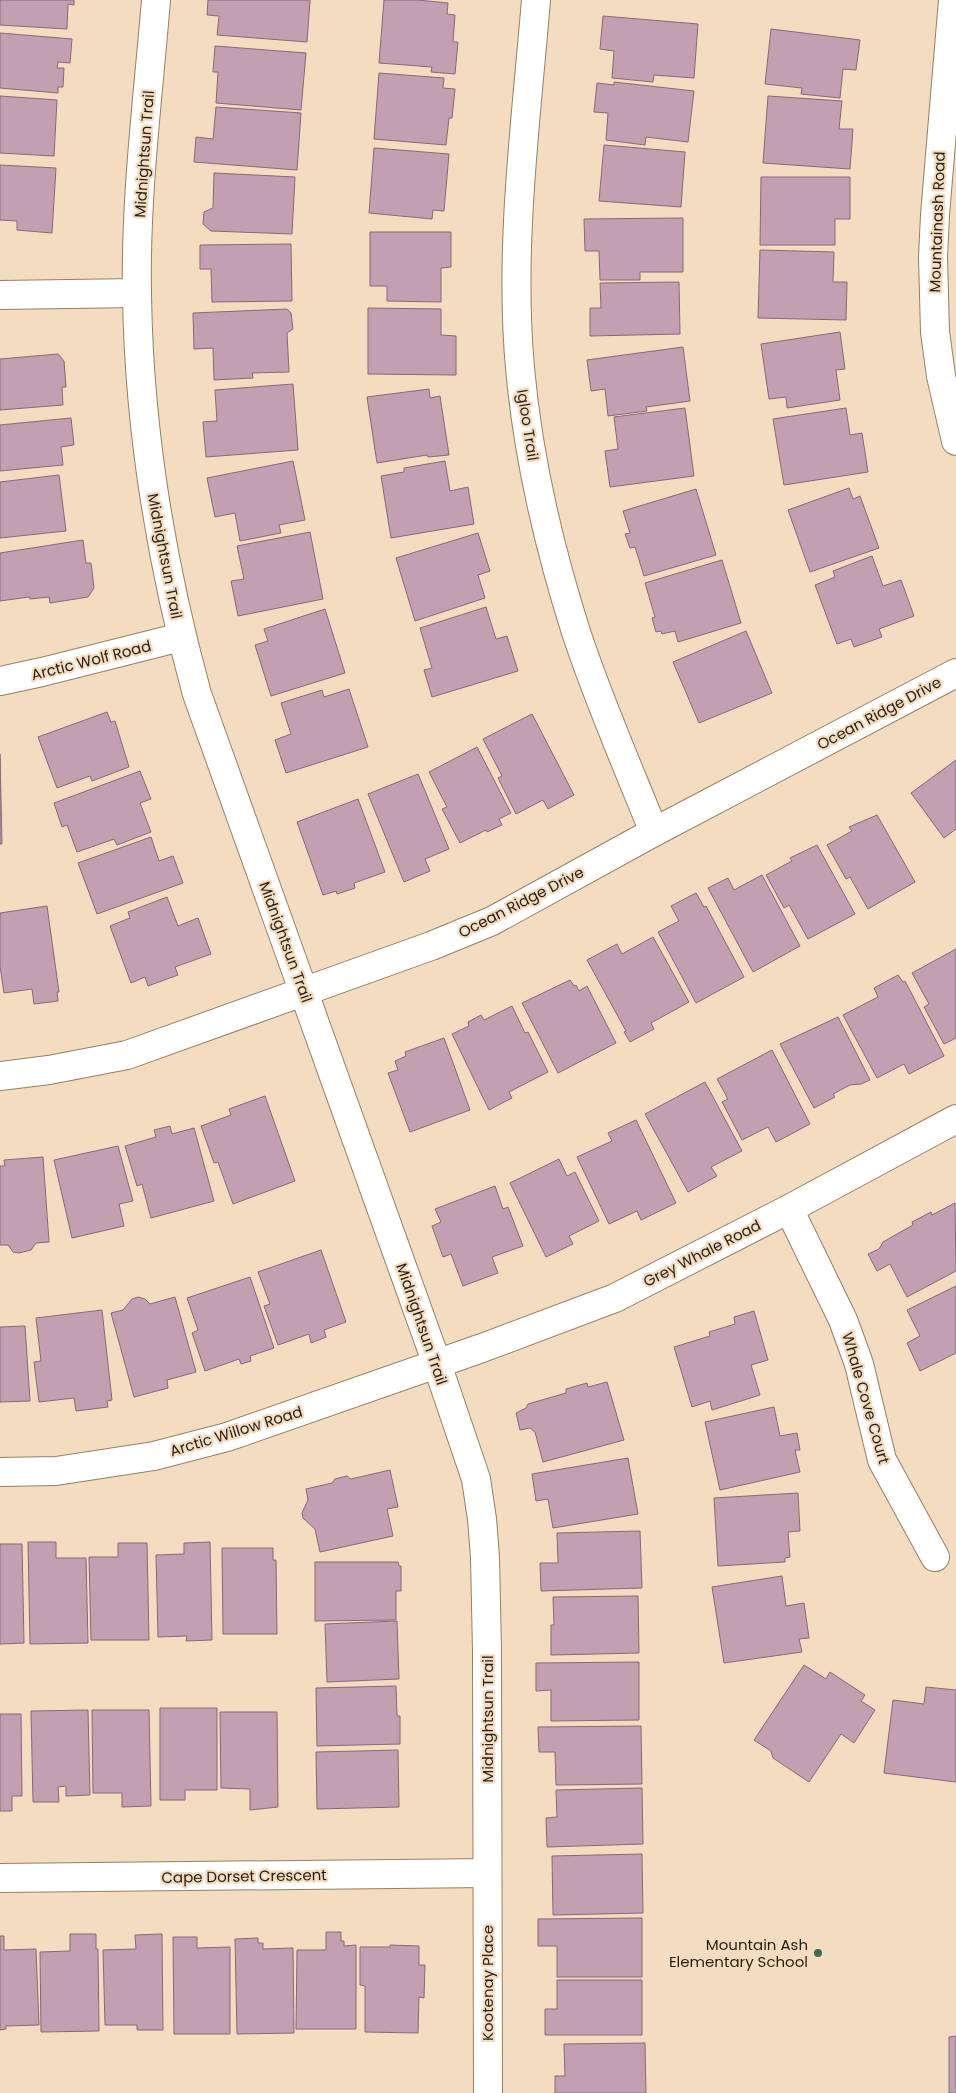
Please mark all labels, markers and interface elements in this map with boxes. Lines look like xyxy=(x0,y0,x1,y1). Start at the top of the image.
street label: Midnightsun Trail xyxy=(129,90,159,218)
street label: Mountainash Road xyxy=(924,151,950,293)
street label: Igloo Trail xyxy=(512,388,544,462)
street label: Midnightsun Trail xyxy=(143,491,187,621)
street label: Arctic Wolf Road xyxy=(29,635,153,685)
street label: Ocean Ridge Drive xyxy=(813,671,945,755)
street label: Ocean Ridge Drive xyxy=(455,861,587,943)
street label: Midnightsun Trail xyxy=(254,878,318,1006)
street label: Grey Whale Road xyxy=(640,1214,764,1292)
street label: Midnightsun Trail xyxy=(391,1260,453,1388)
street label: Whale Cove Court xyxy=(837,1330,895,1466)
street label: Arctic Willow Road xyxy=(167,1401,305,1461)
street label: Midnightsun Trail xyxy=(477,1655,498,1783)
street label: Cape Dorset Crescent xyxy=(161,1864,327,1888)
street label: Kootenay Place xyxy=(477,1925,498,2041)
place label: Mountain Ash Elementary School xyxy=(669,1934,808,1972)
marker: Mountain Ash Elementary School xyxy=(812,1947,824,1959)

